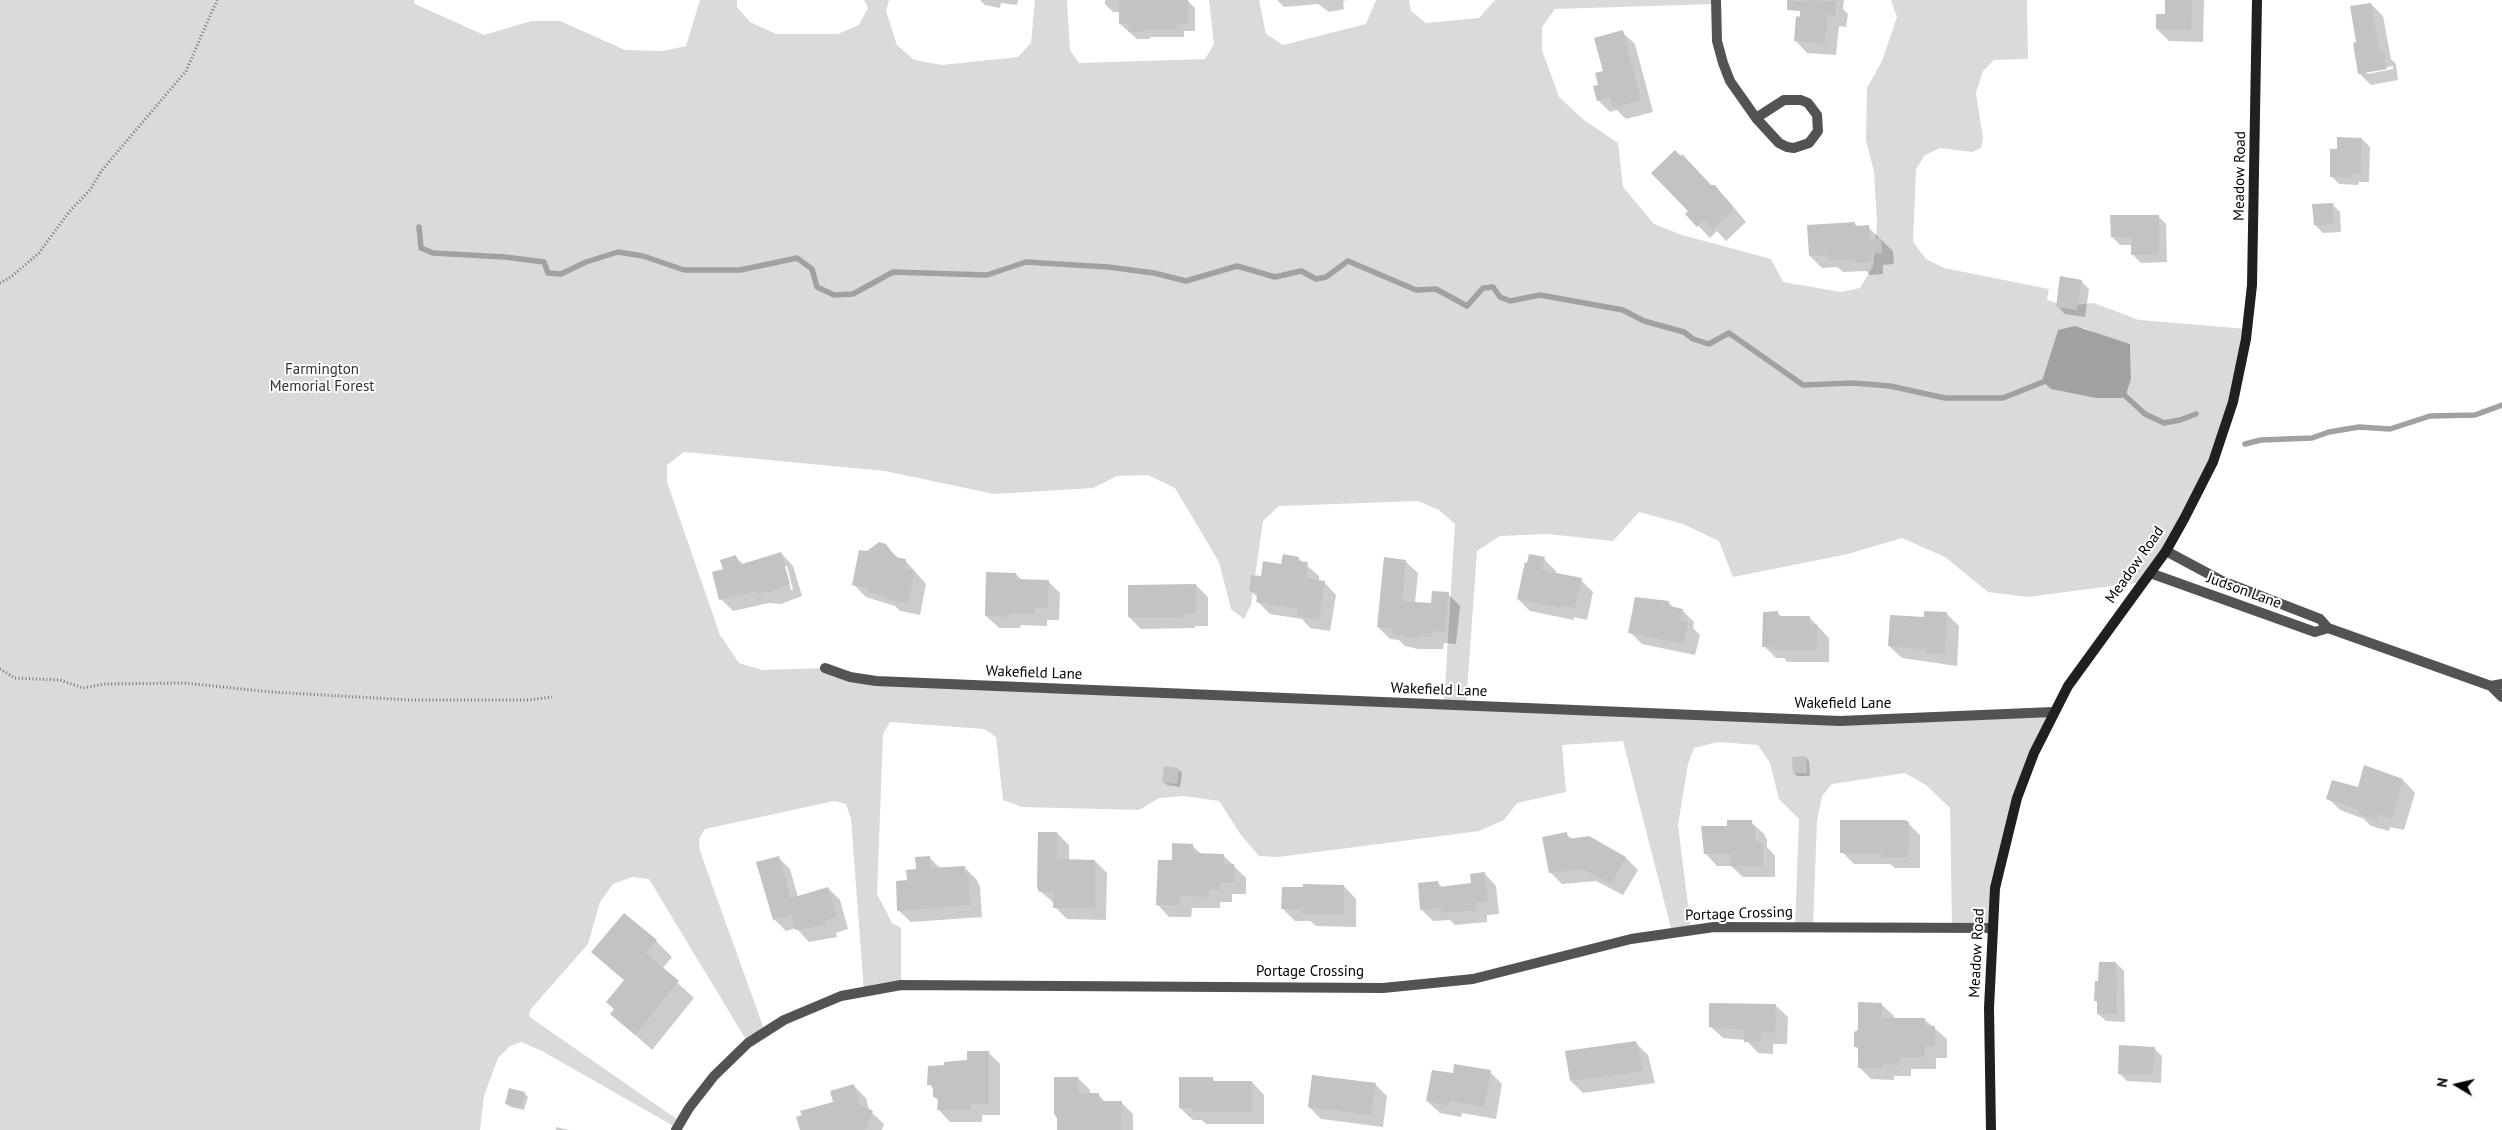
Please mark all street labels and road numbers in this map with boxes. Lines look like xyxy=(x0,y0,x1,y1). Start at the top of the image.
street label: Meadow Road xyxy=(2230,131,2250,221)
street label: Meadow Road xyxy=(2102,523,2168,607)
street label: Judson Lane xyxy=(2204,569,2284,613)
street label: Wakefield Lane xyxy=(985,662,1083,684)
street label: Wakefield Lane xyxy=(1390,679,1488,701)
street label: Wakefield Lane xyxy=(1795,695,1891,713)
street label: Portage Crossing xyxy=(1685,903,1793,925)
street label: Meadow Road xyxy=(1966,908,1988,998)
street label: Portage Crossing xyxy=(1256,963,1364,981)

